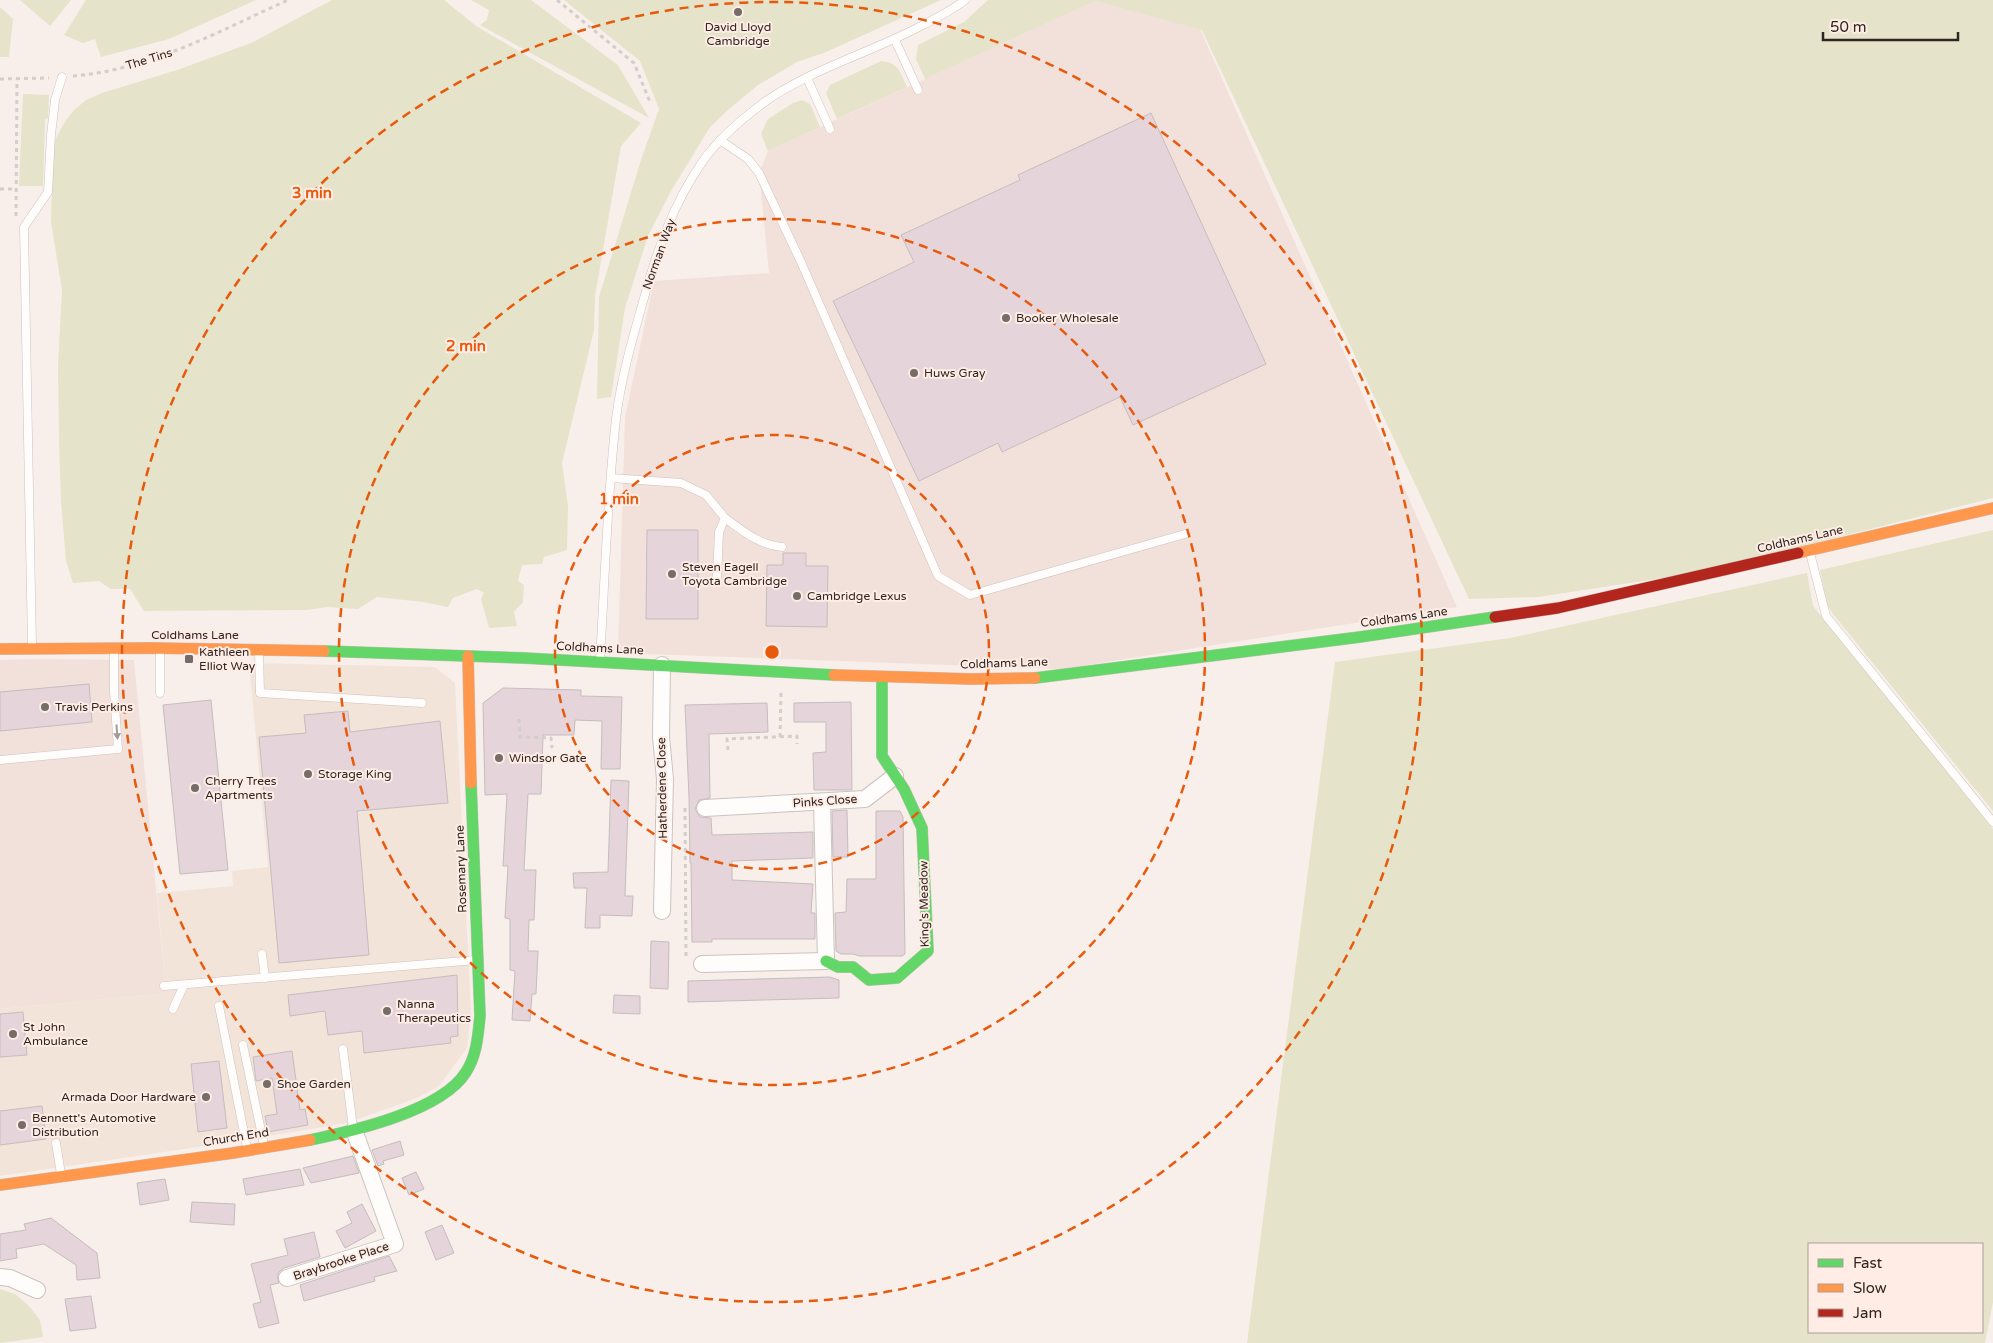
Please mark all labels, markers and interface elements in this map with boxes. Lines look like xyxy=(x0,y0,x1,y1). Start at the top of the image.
marker: David Lloyd Cambridge xyxy=(732,6,744,18)
scale bar xyxy=(1823,10,1958,42)
text: 50 m xyxy=(1830,18,1867,36)
place label: David Lloyd Cambridge xyxy=(705,20,771,48)
street label: The Tins xyxy=(124,45,174,73)
text: 3 min xyxy=(292,184,332,202)
street label: Norman Way xyxy=(640,216,678,291)
place label: Booker Wholesale xyxy=(1016,311,1119,325)
marker: Booker Wholesale xyxy=(1000,312,1012,324)
text: 2 min xyxy=(446,337,486,355)
place label: Huws Gray xyxy=(924,366,986,380)
marker: Huws Gray xyxy=(908,367,920,379)
text: 1 min xyxy=(599,490,639,508)
street label: Coldhams Lane xyxy=(1756,522,1845,556)
place label: Steven Eagell Toyota Cambridge xyxy=(682,560,787,588)
marker: Steven Eagell Toyota Cambridge xyxy=(666,568,678,580)
place label: Cambridge Lexus xyxy=(807,589,907,603)
marker: Cambridge Lexus xyxy=(791,590,803,602)
street label: Coldhams Lane xyxy=(1360,604,1449,630)
street label: Coldhams Lane xyxy=(151,628,239,642)
street label: Coldhams Lane xyxy=(556,639,644,657)
centre of rings xyxy=(763,643,781,661)
place label: Kathleen Elliot Way xyxy=(199,645,256,673)
marker: Kathleen Elliot Way xyxy=(183,653,195,665)
street label: Coldhams Lane xyxy=(960,654,1048,672)
place label: Travis Perkins xyxy=(55,700,133,714)
marker: Travis Perkins xyxy=(39,701,51,713)
one-way arrow xyxy=(113,724,121,740)
street label: Hatherdene Close xyxy=(654,737,670,839)
place label: Windsor Gate xyxy=(509,751,587,765)
marker: Windsor Gate xyxy=(493,752,505,764)
place label: Storage King xyxy=(318,767,392,781)
marker: Storage King xyxy=(302,768,314,780)
place label: Cherry Trees Apartments xyxy=(205,774,277,802)
marker: Cherry Trees Apartments xyxy=(189,782,201,794)
street label: Pinks Close xyxy=(792,792,858,810)
street label: Rosemary Lane xyxy=(452,825,470,913)
street label: King's Meadow xyxy=(916,860,932,947)
place label: Nanna Therapeutics xyxy=(397,997,471,1025)
marker: Nanna Therapeutics xyxy=(381,1005,393,1017)
place label: St John Ambulance xyxy=(23,1020,88,1048)
marker: St John Ambulance xyxy=(7,1028,19,1040)
place label: Shoe Garden xyxy=(277,1077,351,1091)
marker: Shoe Garden xyxy=(261,1078,273,1090)
place label: Armada Door Hardware xyxy=(61,1090,196,1104)
marker: Armada Door Hardware xyxy=(200,1091,212,1103)
place label: Bennett's Automotive Distribution xyxy=(32,1111,156,1139)
marker: Bennett's Automotive Distribution xyxy=(16,1119,28,1131)
street label: Church End xyxy=(202,1125,270,1149)
street label: Braybrooke Place xyxy=(291,1239,391,1283)
legend xyxy=(1808,1243,1983,1333)
text: Fast xyxy=(1853,1254,1883,1272)
text: Slow xyxy=(1853,1279,1887,1297)
text: Jam xyxy=(1853,1304,1882,1322)

